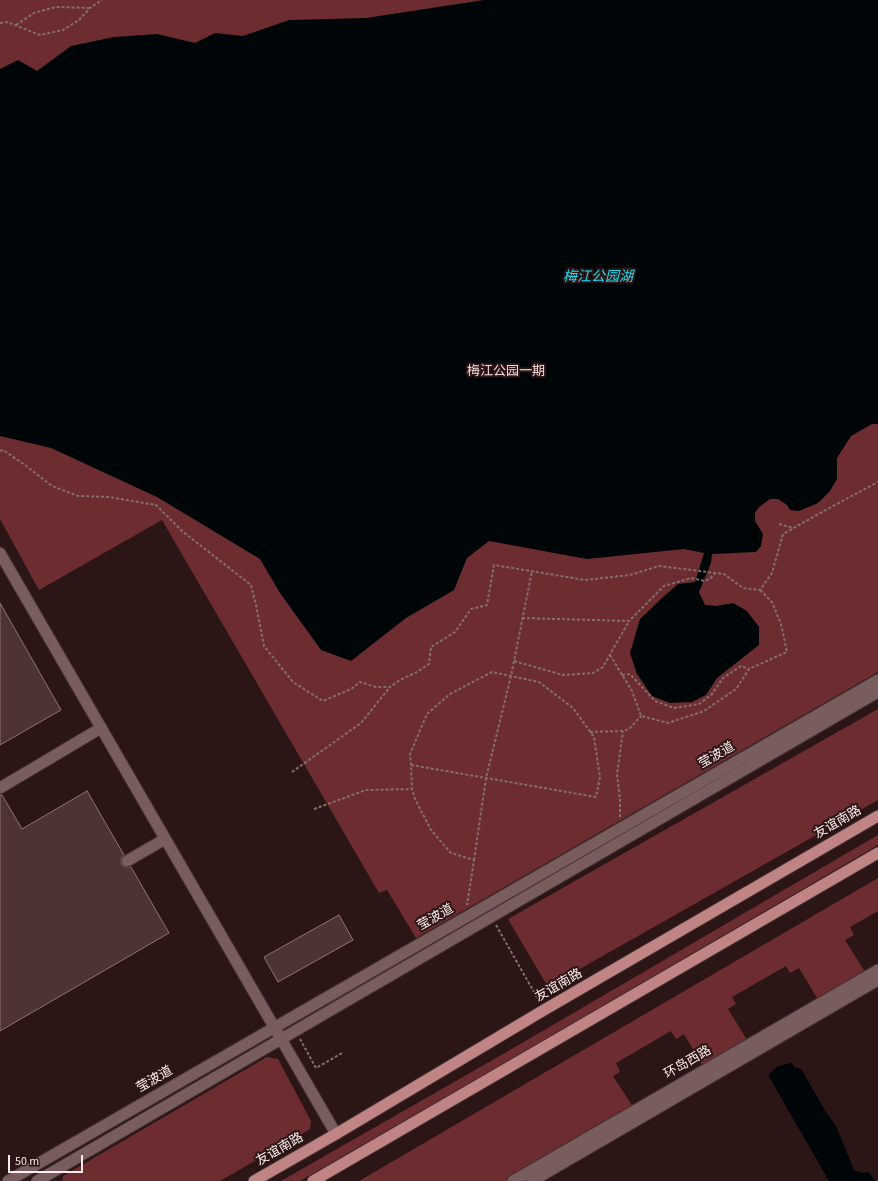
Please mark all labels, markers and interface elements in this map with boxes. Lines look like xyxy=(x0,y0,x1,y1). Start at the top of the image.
water label: 梅江公园湖 xyxy=(563,270,633,286)
park label: 梅江公园一期 xyxy=(467,364,545,380)
street label: 莹波道 xyxy=(696,739,738,773)
street label: 友谊南路 xyxy=(812,803,864,843)
street label: 莹波道 xyxy=(415,901,457,935)
street label: 友谊南路 xyxy=(533,966,585,1006)
street label: 环岛西路 xyxy=(662,1043,714,1083)
street label: 莹波道 xyxy=(134,1063,176,1097)
street label: 友谊南路 xyxy=(254,1130,306,1170)
scale bar xyxy=(10,1147,85,1173)
text: 50 m xyxy=(15,1153,39,1170)

